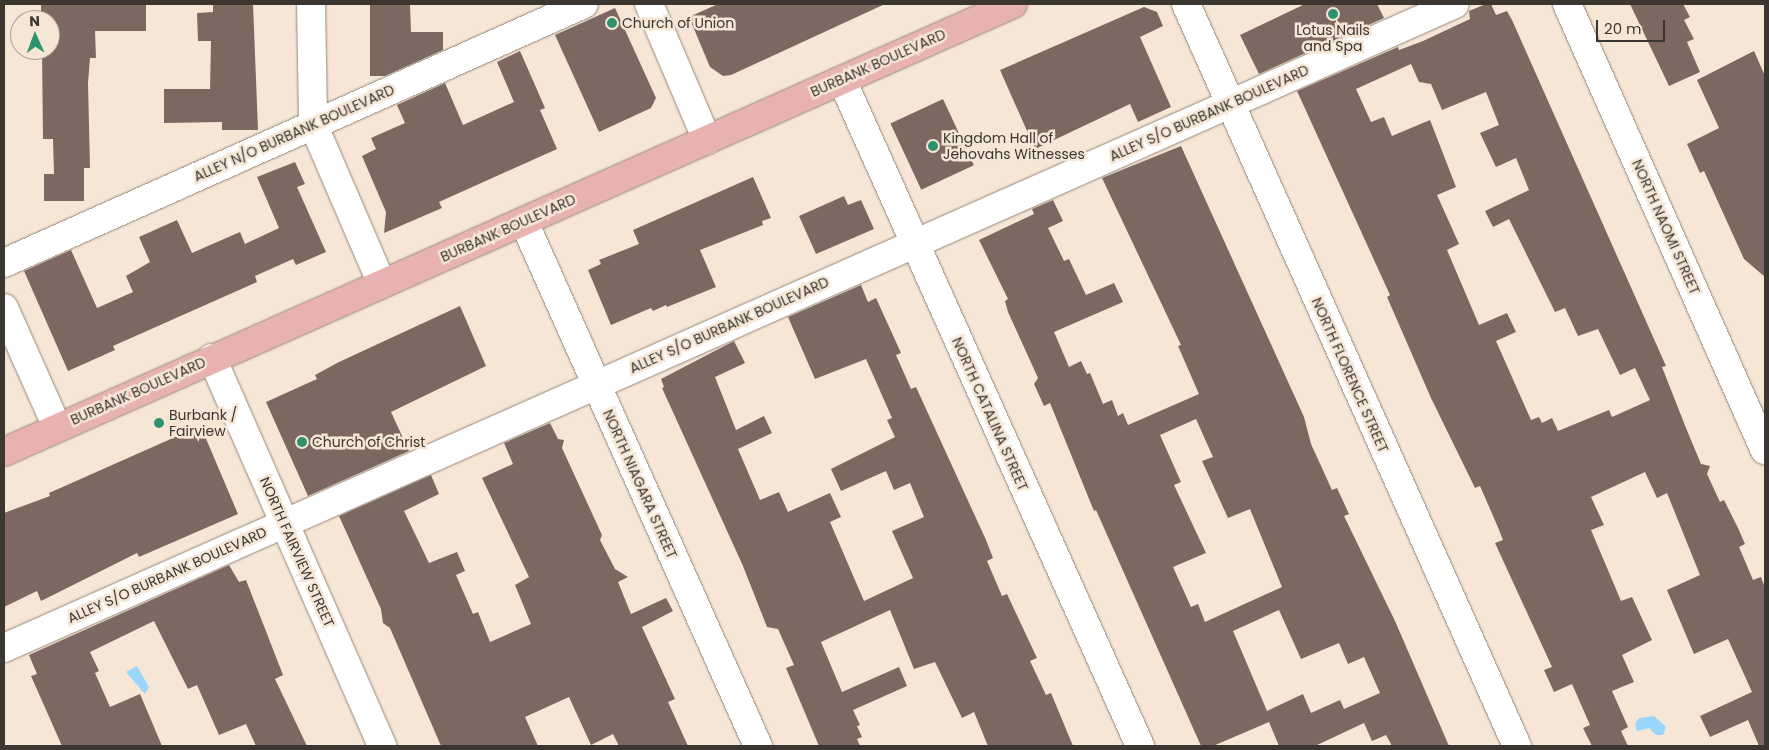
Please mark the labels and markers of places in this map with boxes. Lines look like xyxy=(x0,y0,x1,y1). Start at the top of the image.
marker: Lotus Nails and Spa xyxy=(1327,8,1339,20)
place label: Church of Union xyxy=(622,15,734,31)
marker: Church of Union xyxy=(606,17,618,29)
place label: Lotus Nails and Spa xyxy=(1296,22,1370,54)
place label: Kingdom Hall of Jehovahs Witnesses xyxy=(943,130,1085,162)
marker: Kingdom Hall of Jehovahs Witnesses xyxy=(927,140,939,152)
place label: Burbank / Fairview xyxy=(169,407,237,440)
marker: Burbank / Fairview xyxy=(153,417,165,429)
place label: Church of Christ xyxy=(312,434,425,450)
marker: Church of Christ xyxy=(296,436,308,448)

